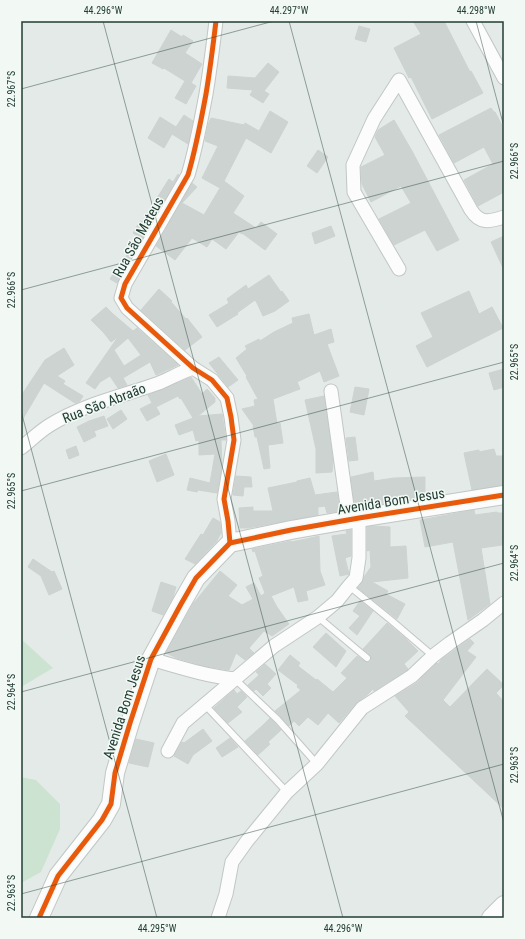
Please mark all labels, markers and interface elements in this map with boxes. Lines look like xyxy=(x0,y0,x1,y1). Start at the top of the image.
text: 44.296°W xyxy=(84,5,123,16)
text: 44.297°W xyxy=(270,5,309,16)
text: 44.298°W xyxy=(457,5,496,16)
text: 22.967°S xyxy=(6,71,17,107)
text: 22.966°S xyxy=(509,143,520,179)
street label: Rua São Mateus xyxy=(109,194,167,280)
text: 22.966°S xyxy=(6,272,17,308)
text: 22.965°S xyxy=(509,344,520,380)
street label: Rua São Abraão xyxy=(60,380,148,426)
text: 22.965°S xyxy=(6,473,17,509)
street label: Avenida Bom Jesus xyxy=(336,485,446,517)
text: 22.964°S xyxy=(509,545,520,581)
street label: Avenida Bom Jesus xyxy=(100,653,148,761)
text: 22.964°S xyxy=(6,674,17,710)
text: 22.963°S xyxy=(509,747,520,783)
text: 22.963°S xyxy=(6,875,17,911)
text: 44.295°W xyxy=(138,923,177,934)
text: 44.296°W xyxy=(324,923,363,934)

